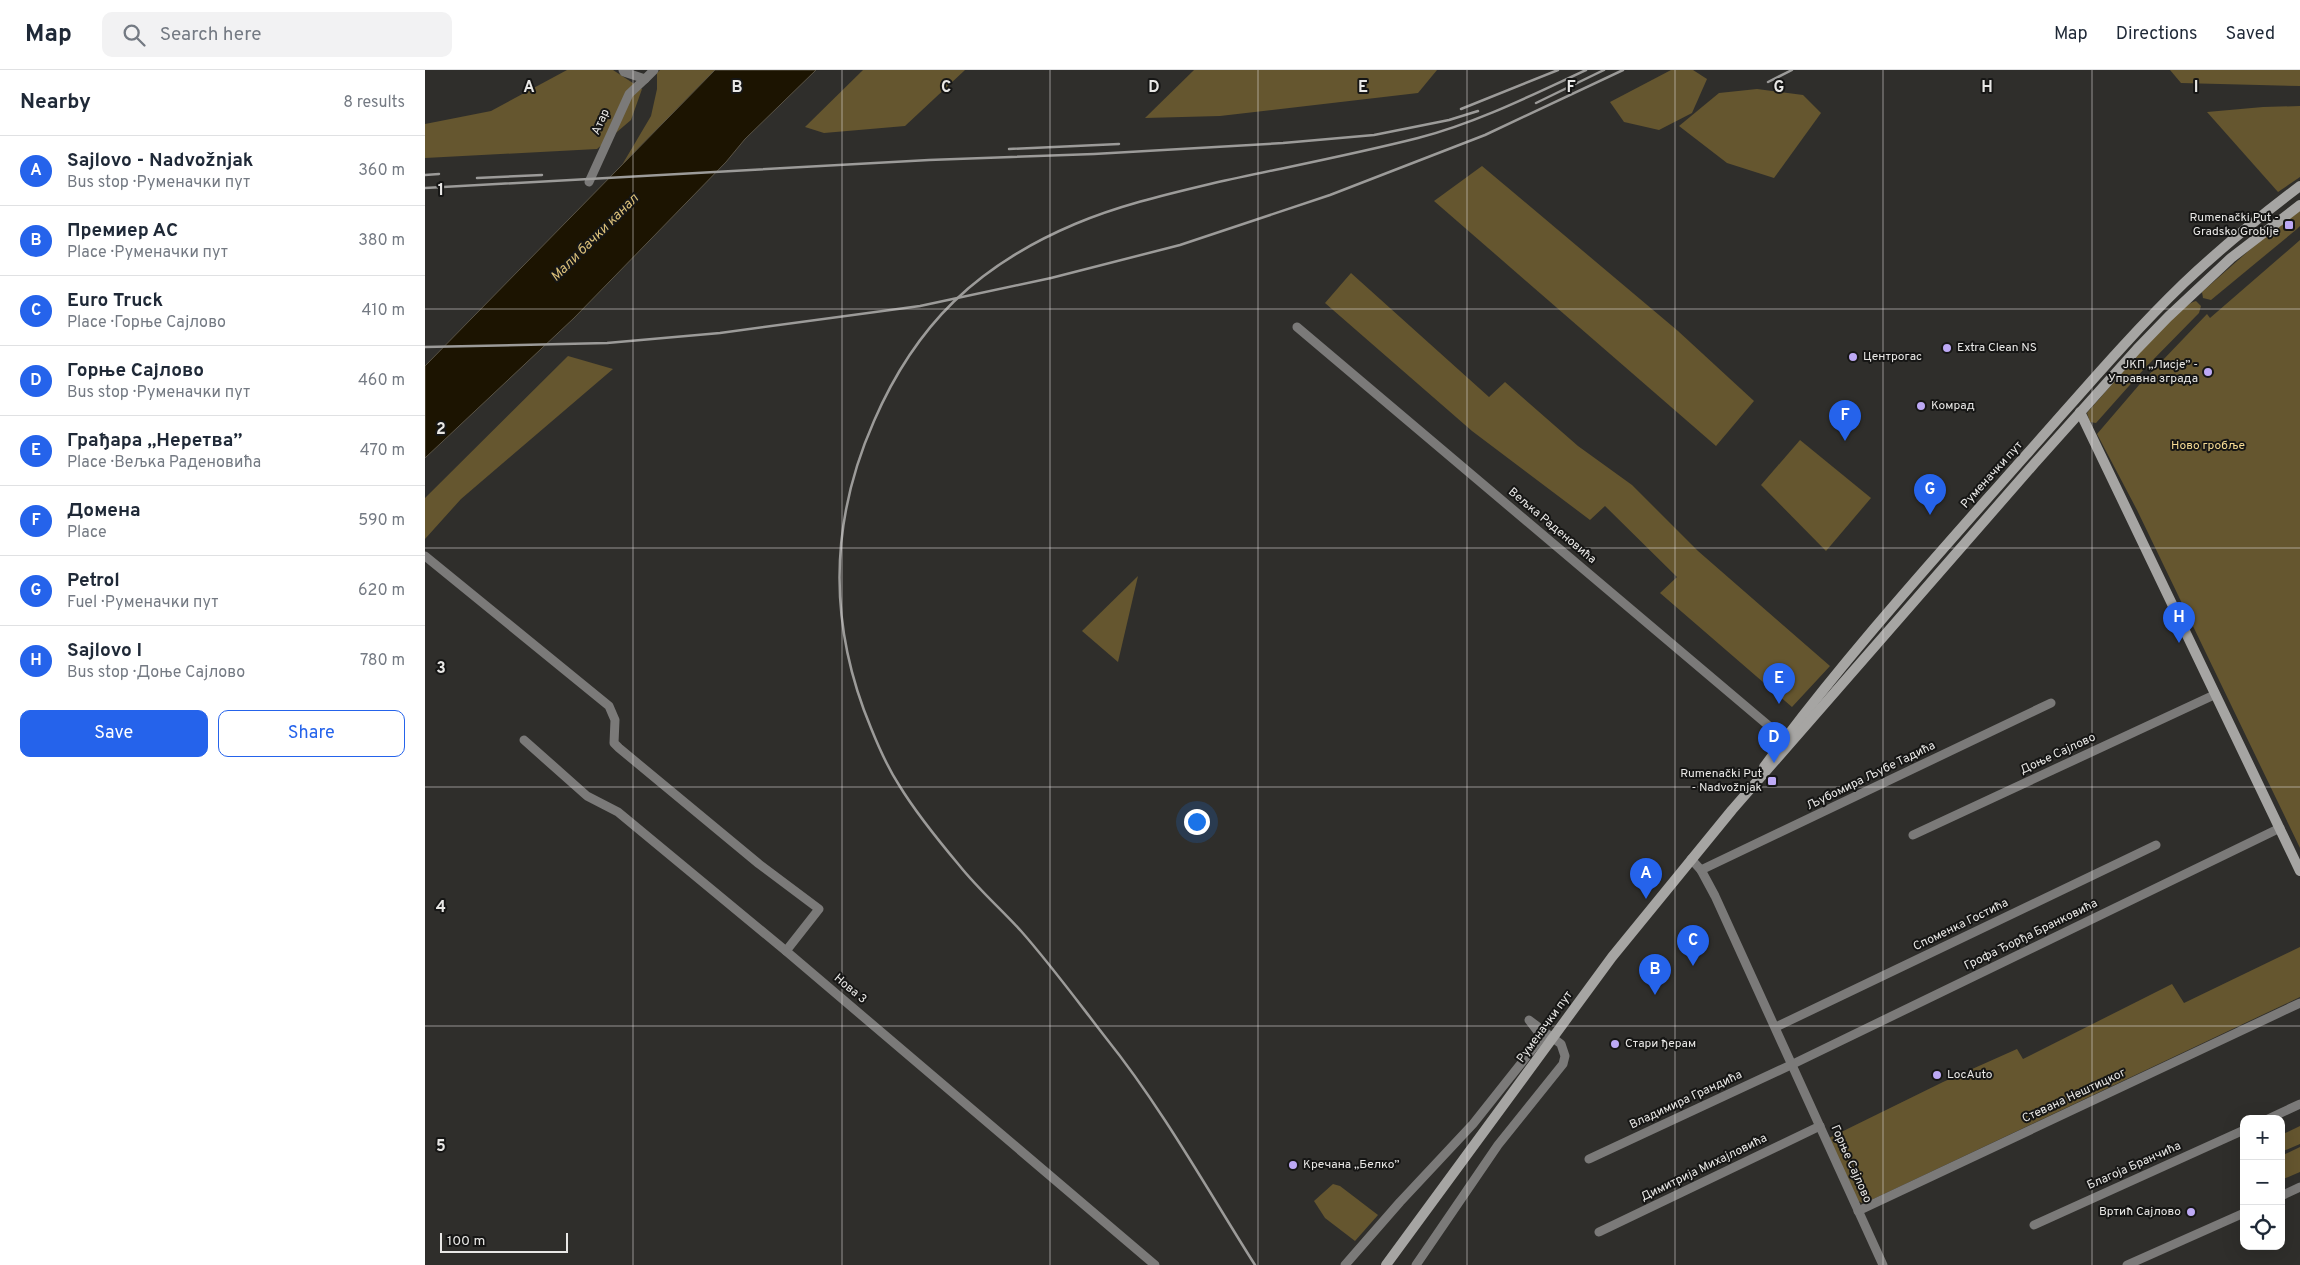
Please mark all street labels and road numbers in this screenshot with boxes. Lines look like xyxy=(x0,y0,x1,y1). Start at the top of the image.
street label: Атар xyxy=(588,106,614,138)
street label: Руменачки пут xyxy=(1957,438,2027,512)
street label: Вељка Раденовића xyxy=(1505,484,1599,568)
street label: Доње Сајлово xyxy=(2018,729,2099,778)
street label: Љубомира Љубе Тадића xyxy=(1804,738,1938,814)
street label: Споменка Гостића xyxy=(1911,895,2011,955)
street label: Грофа Ђорђа Бранковића xyxy=(1962,896,2100,974)
street label: Нова 3 xyxy=(830,971,870,1007)
street label: Руменачки пут xyxy=(1513,987,1577,1066)
street label: Стевана Нештицког xyxy=(2020,1065,2128,1127)
street label: Владимира Грандића xyxy=(1627,1067,1745,1133)
street label: Горње Сајлово xyxy=(1827,1122,1875,1206)
street label: Димитрија Михајловића xyxy=(1638,1130,1770,1206)
street label: Благоја Бранчића xyxy=(2084,1138,2184,1194)

